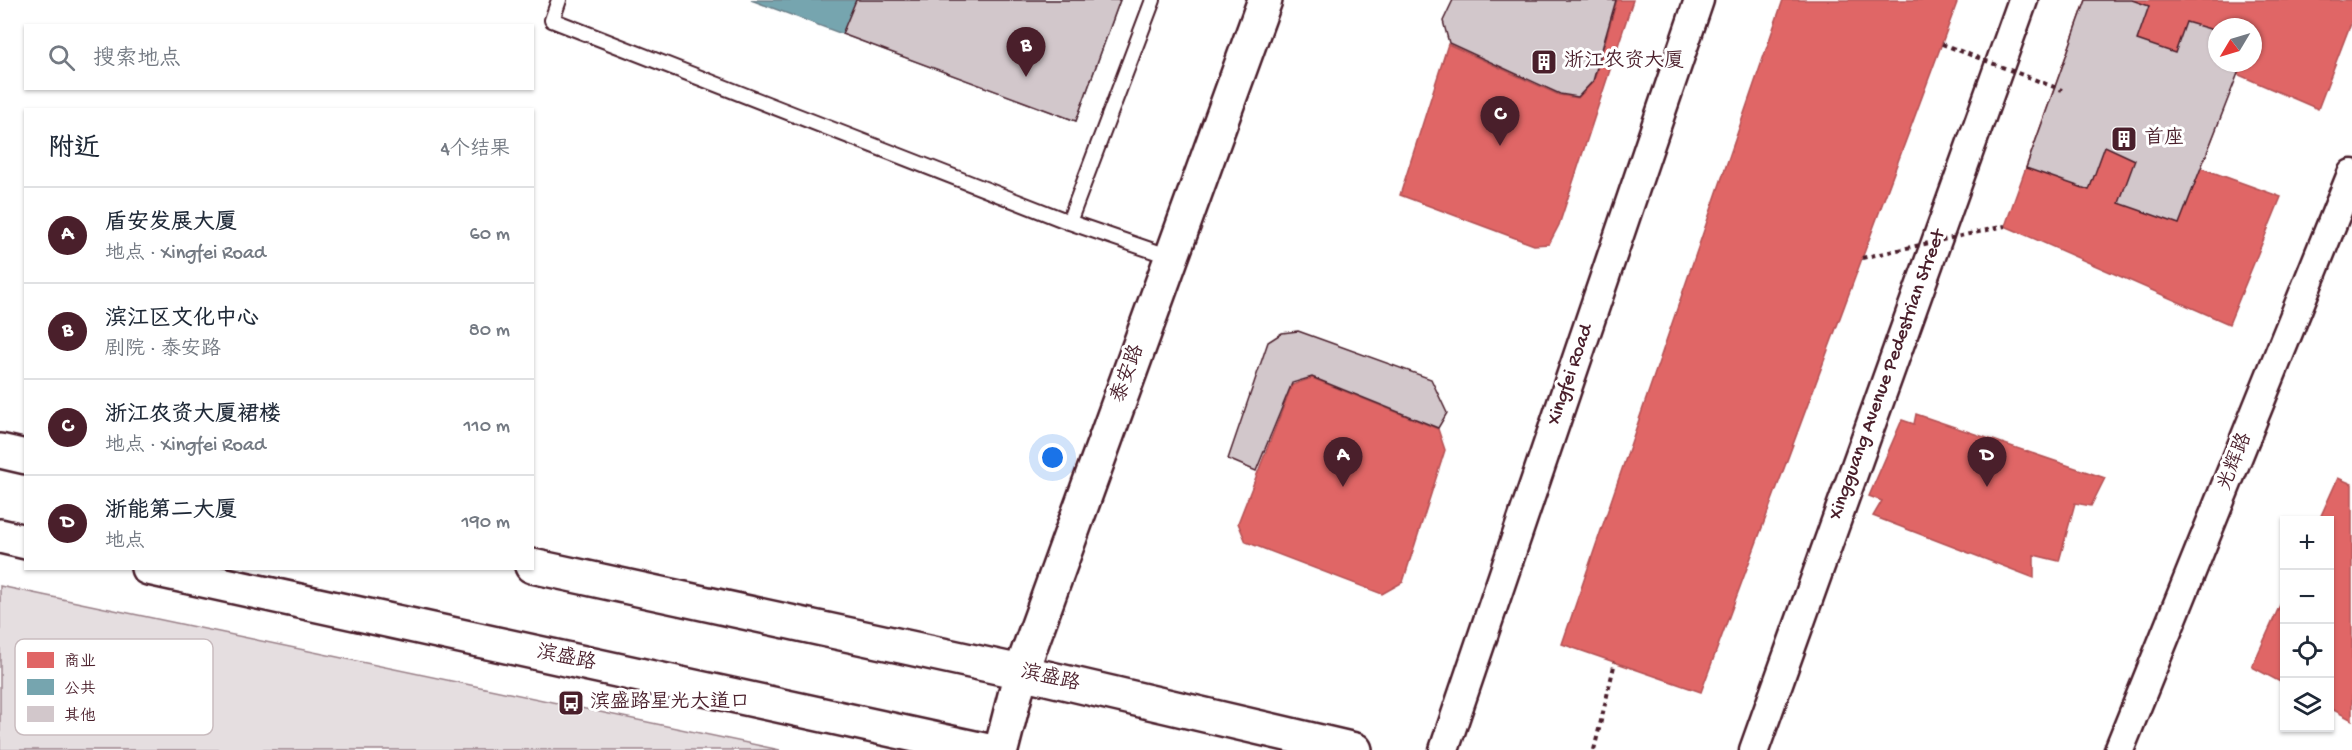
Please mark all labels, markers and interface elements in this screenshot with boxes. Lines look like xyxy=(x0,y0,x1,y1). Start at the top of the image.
north arrow xyxy=(2208,18,2262,72)
search box xyxy=(24,24,534,90)
pin: B xyxy=(1006,28,1046,77)
icon: search xyxy=(45,41,78,74)
text: 搜索地点 xyxy=(93,47,181,73)
building icon: 浙江农资大厦 xyxy=(1529,47,1559,77)
place label: 浙江农资大厦 xyxy=(1564,48,1684,74)
pin: C xyxy=(1480,96,1520,146)
building icon: 首座 xyxy=(2109,124,2139,154)
place label: 首座 xyxy=(2144,126,2184,151)
text: 附近 xyxy=(48,135,100,166)
text: 4个结果 xyxy=(441,139,510,162)
text: 盾安发展大厦 xyxy=(105,211,237,237)
text: A xyxy=(62,224,73,247)
text: 60 m xyxy=(470,224,510,247)
street label: Xingguang Avenue Pedestrian Street xyxy=(1824,225,1952,524)
text: 地点 · Xingfei Road xyxy=(105,243,266,266)
text: 滨江区文化中心 xyxy=(105,307,259,333)
street label: Xingfei Road xyxy=(1543,319,1600,429)
text: B xyxy=(62,320,73,343)
text: 80 m xyxy=(469,320,510,343)
text: 剧院 · 泰安路 xyxy=(105,339,221,362)
street label: 泰安路 xyxy=(1106,340,1150,406)
text: 浙江农资大厦裙楼 xyxy=(105,403,281,429)
text: C xyxy=(62,416,73,439)
text: 110 m xyxy=(464,416,510,439)
street label: 光辉路 xyxy=(2212,428,2258,494)
text: 地点 · Xingfei Road xyxy=(105,435,266,458)
pin: A xyxy=(1324,438,1362,487)
pin: D xyxy=(1968,438,2006,487)
your location xyxy=(1038,443,1067,472)
text: 浙能第二大厦 xyxy=(105,499,237,525)
text: D xyxy=(61,512,74,535)
text: 190 m xyxy=(462,512,510,535)
map controls xyxy=(2280,516,2334,732)
button: + xyxy=(2280,516,2334,570)
text: 地点 xyxy=(105,531,145,554)
button: − xyxy=(2280,570,2334,624)
button: locate xyxy=(2280,624,2334,678)
legend xyxy=(15,639,213,735)
street label: 滨盛路 xyxy=(534,640,599,677)
text: 商业 xyxy=(64,653,96,673)
street label: 滨盛路 xyxy=(1018,659,1083,697)
button: layers xyxy=(2280,678,2334,732)
text: 公共 xyxy=(64,680,96,700)
bus stop icon: 滨盛路星光大道口 xyxy=(556,688,586,718)
place label: 滨盛路星光大道口 xyxy=(590,690,750,715)
text: 其他 xyxy=(64,706,96,727)

